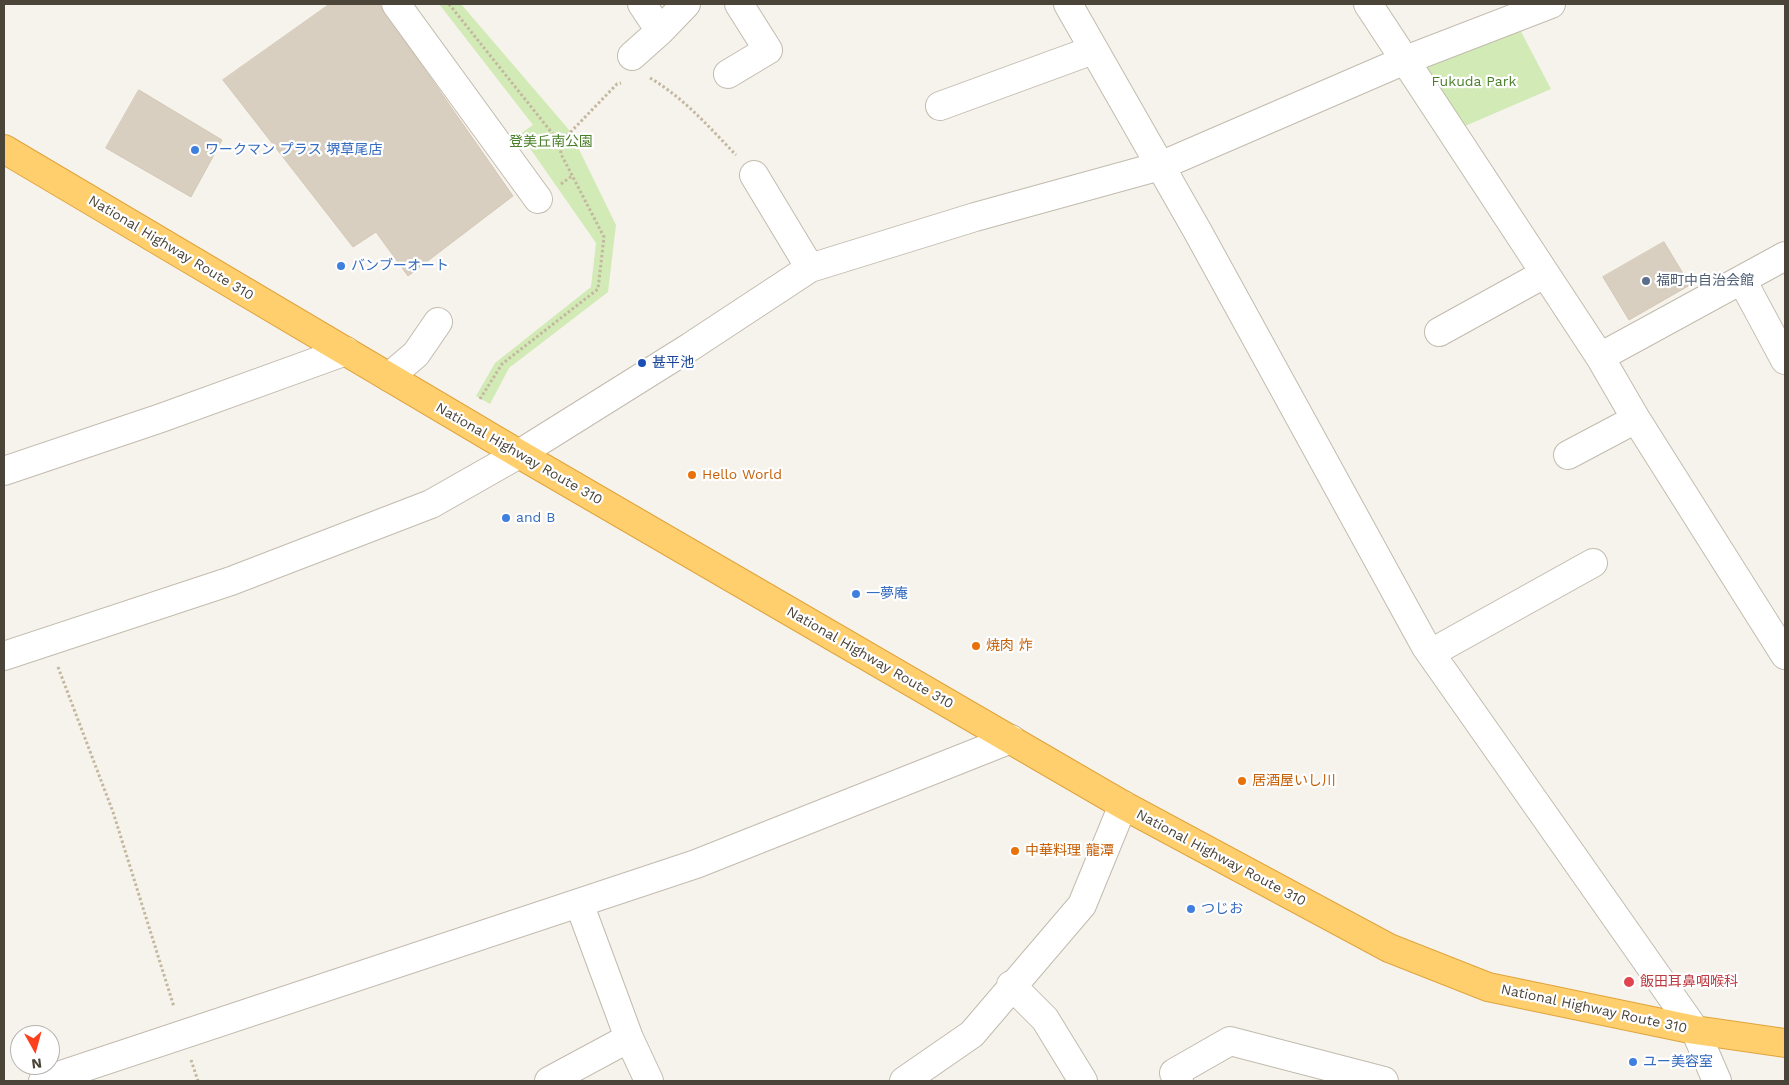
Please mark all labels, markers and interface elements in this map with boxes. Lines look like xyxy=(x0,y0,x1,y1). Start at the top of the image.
park label: Fukuda Park xyxy=(1432,74,1516,90)
park label: 登美丘南公園 xyxy=(509,134,593,150)
place label: ワークマン プラス 堺草尾店 xyxy=(205,142,383,158)
marker: ワークマン プラス 堺草尾店 xyxy=(189,144,201,156)
street label: National Highway Route 310 xyxy=(85,192,257,304)
place label: バンブーオート xyxy=(351,258,449,274)
marker: バンブーオート xyxy=(335,260,347,272)
place label: 福町中自治会館 xyxy=(1656,273,1754,289)
marker: 福町中自治会館 xyxy=(1640,275,1652,287)
place label: 甚平池 xyxy=(652,355,694,371)
marker: 甚平池 xyxy=(636,357,648,369)
street label: National Highway Route 310 xyxy=(433,399,605,509)
place label: Hello World xyxy=(702,467,782,483)
marker: Hello World xyxy=(686,469,698,481)
place label: and B xyxy=(516,510,555,526)
marker: and B xyxy=(500,512,512,524)
place label: 一夢庵 xyxy=(866,586,908,602)
marker: 一夢庵 xyxy=(850,588,862,600)
street label: National Highway Route 310 xyxy=(784,603,956,713)
place label: 焼肉 炸 xyxy=(986,638,1033,654)
marker: 焼肉 炸 xyxy=(970,640,982,652)
place label: 居酒屋いし川 xyxy=(1252,773,1336,789)
marker: 居酒屋いし川 xyxy=(1236,775,1248,787)
street label: National Highway Route 310 xyxy=(1133,806,1309,910)
place label: 中華料理 龍潭 xyxy=(1025,843,1114,859)
marker: 中華料理 龍潭 xyxy=(1009,845,1021,857)
place label: つじお xyxy=(1201,901,1243,917)
marker: つじお xyxy=(1185,903,1197,915)
place label: 飯田耳鼻咽喉科 xyxy=(1640,974,1738,990)
marker: 飯田耳鼻咽喉科 xyxy=(1622,975,1636,989)
street label: National Highway Route 310 xyxy=(1499,981,1689,1037)
north arrow xyxy=(10,1025,60,1075)
place label: ユー美容室 xyxy=(1643,1054,1713,1070)
text: N xyxy=(31,1055,43,1072)
marker: ユー美容室 xyxy=(1627,1056,1639,1068)

